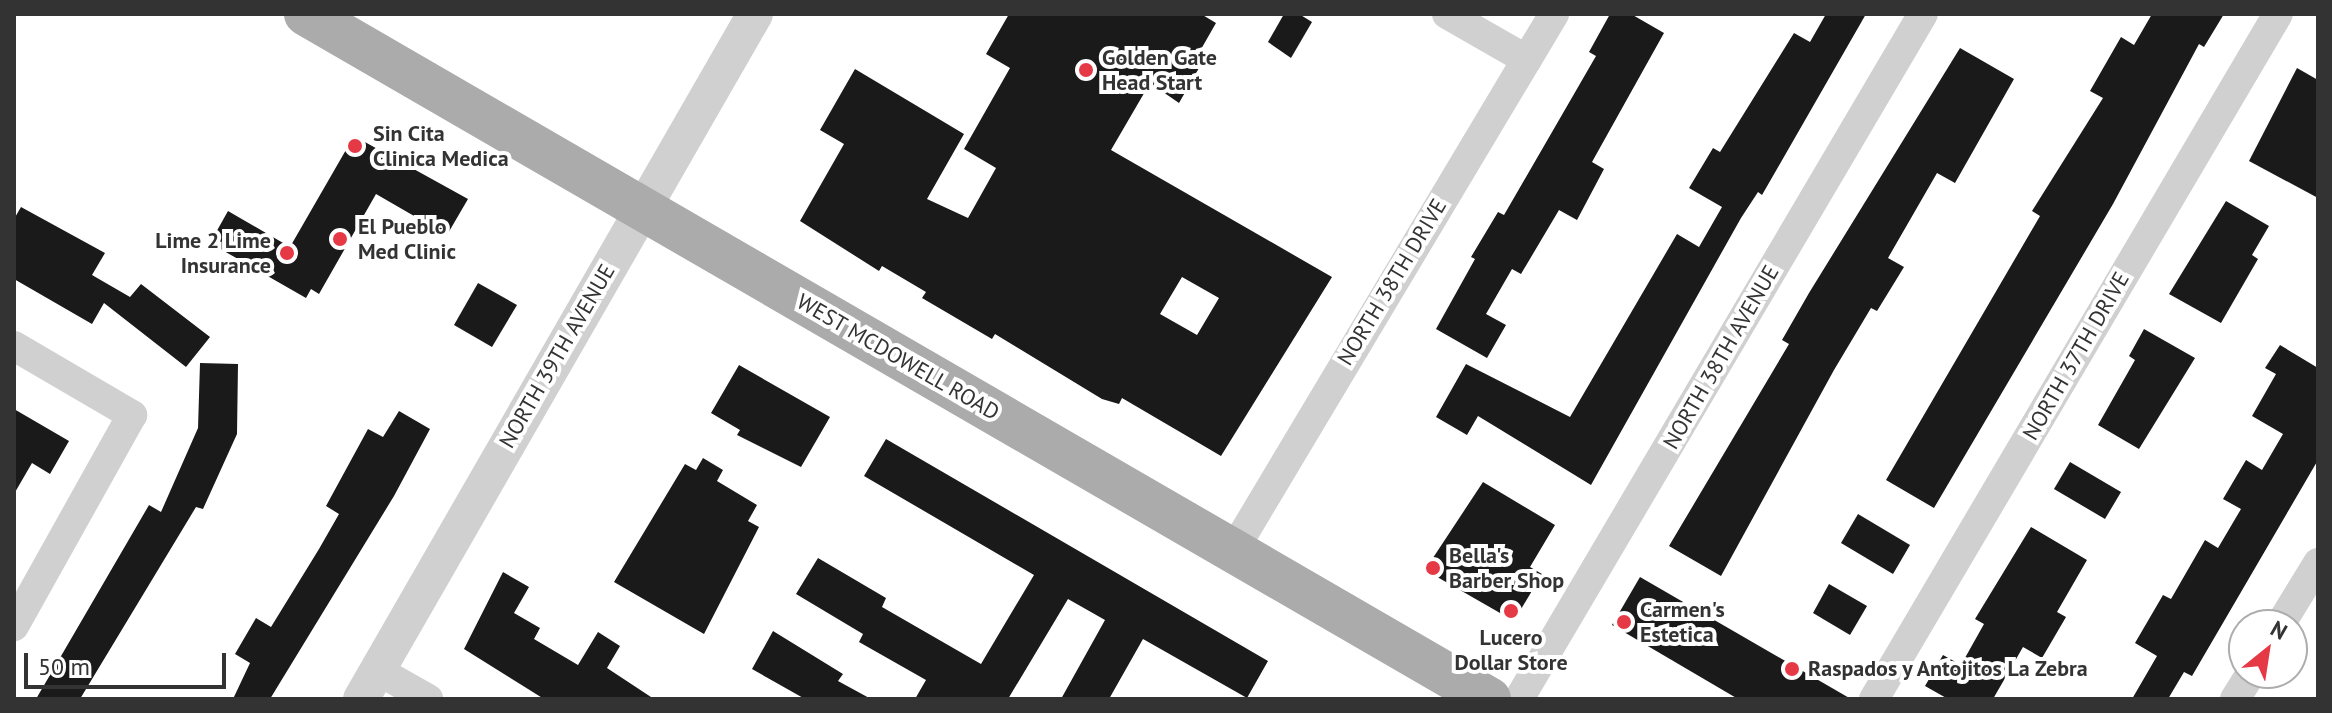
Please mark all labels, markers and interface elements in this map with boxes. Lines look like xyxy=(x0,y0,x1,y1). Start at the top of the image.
place label: Golden Gate Head Start xyxy=(1102,44,1217,96)
marker: Golden Gate Head Start xyxy=(1077,61,1095,79)
place label: Sin Cita Clinica Medica xyxy=(373,120,509,172)
marker: Sin Cita Clinica Medica xyxy=(344,135,366,157)
street label: NORTH 38TH DRIVE xyxy=(1332,194,1452,370)
place label: El Pueblo Med Clinic xyxy=(358,213,456,264)
place label: Lime 2 Lime Insurance xyxy=(155,227,271,278)
marker: El Pueblo Med Clinic xyxy=(329,228,351,250)
marker: Lime 2 Lime Insurance xyxy=(278,244,296,262)
street label: NORTH 39TH AVENUE xyxy=(493,259,621,453)
street label: NORTH 38TH AVENUE xyxy=(1657,260,1785,454)
street label: NORTH 37TH DRIVE xyxy=(2017,267,2135,445)
street label: WEST MCDOWELL ROAD xyxy=(791,288,1005,426)
place label: Bella's Barber Shop xyxy=(1449,542,1564,594)
marker: Bella's Barber Shop xyxy=(1424,559,1442,577)
place label: Carmen's Estetica xyxy=(1640,596,1725,648)
marker: Lucero Dollar Store xyxy=(1502,602,1520,620)
north arrow xyxy=(2228,609,2308,689)
marker: Carmen's Estetica xyxy=(1615,613,1633,631)
text: N xyxy=(2266,614,2292,646)
place label: Lucero Dollar Store xyxy=(1454,624,1568,676)
scale bar xyxy=(28,637,230,687)
text: 50 m xyxy=(38,651,90,682)
place label: Raspados y Antojitos La Zebra xyxy=(1808,656,2090,682)
marker: Raspados y Antojitos La Zebra xyxy=(1783,660,1801,678)

